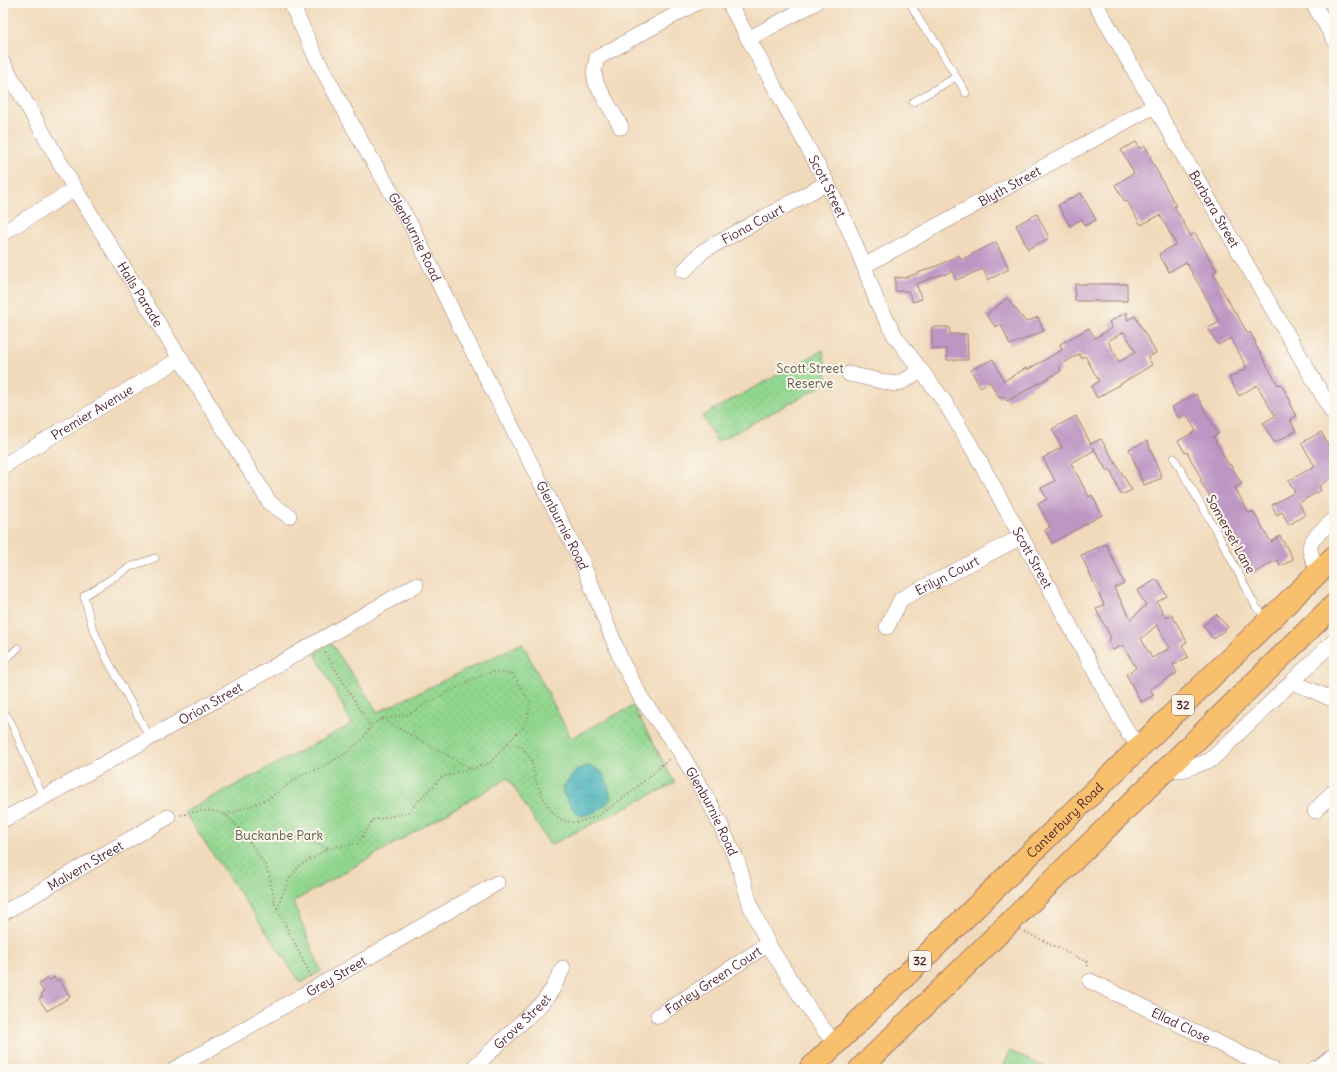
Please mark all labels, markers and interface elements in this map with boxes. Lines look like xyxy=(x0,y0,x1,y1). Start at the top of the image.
street label: Scott Street xyxy=(804,152,850,221)
street label: Blyth Street xyxy=(975,162,1044,210)
street label: Barbara Street xyxy=(1185,168,1243,251)
street label: Glenburnie Road xyxy=(384,190,445,285)
street label: Fiona Court xyxy=(718,200,787,248)
street label: Halls Parade xyxy=(113,259,167,330)
park label: Scott Street Reserve xyxy=(776,360,844,392)
street label: Premier Avenue xyxy=(48,381,136,444)
street label: Glenburnie Road xyxy=(532,478,592,573)
street label: Somerset Lane xyxy=(1202,492,1259,577)
street label: Scott Street xyxy=(1008,524,1056,592)
street label: Erilyn Court xyxy=(912,552,983,599)
street label: Orion Street xyxy=(176,678,246,729)
road number: 32 xyxy=(1172,695,1194,715)
street label: Glenburnie Road xyxy=(682,764,742,859)
street label: Canterbury Road xyxy=(1023,779,1107,862)
park label: Buckanbe Park xyxy=(235,827,324,844)
street label: Malvern Street xyxy=(44,837,127,894)
street label: Farley Green Court xyxy=(662,942,766,1018)
road number: 32 xyxy=(909,951,931,971)
street label: Grey Street xyxy=(303,952,370,1000)
street label: Grove Street xyxy=(490,990,555,1053)
street label: Ellad Close xyxy=(1148,1004,1213,1047)

